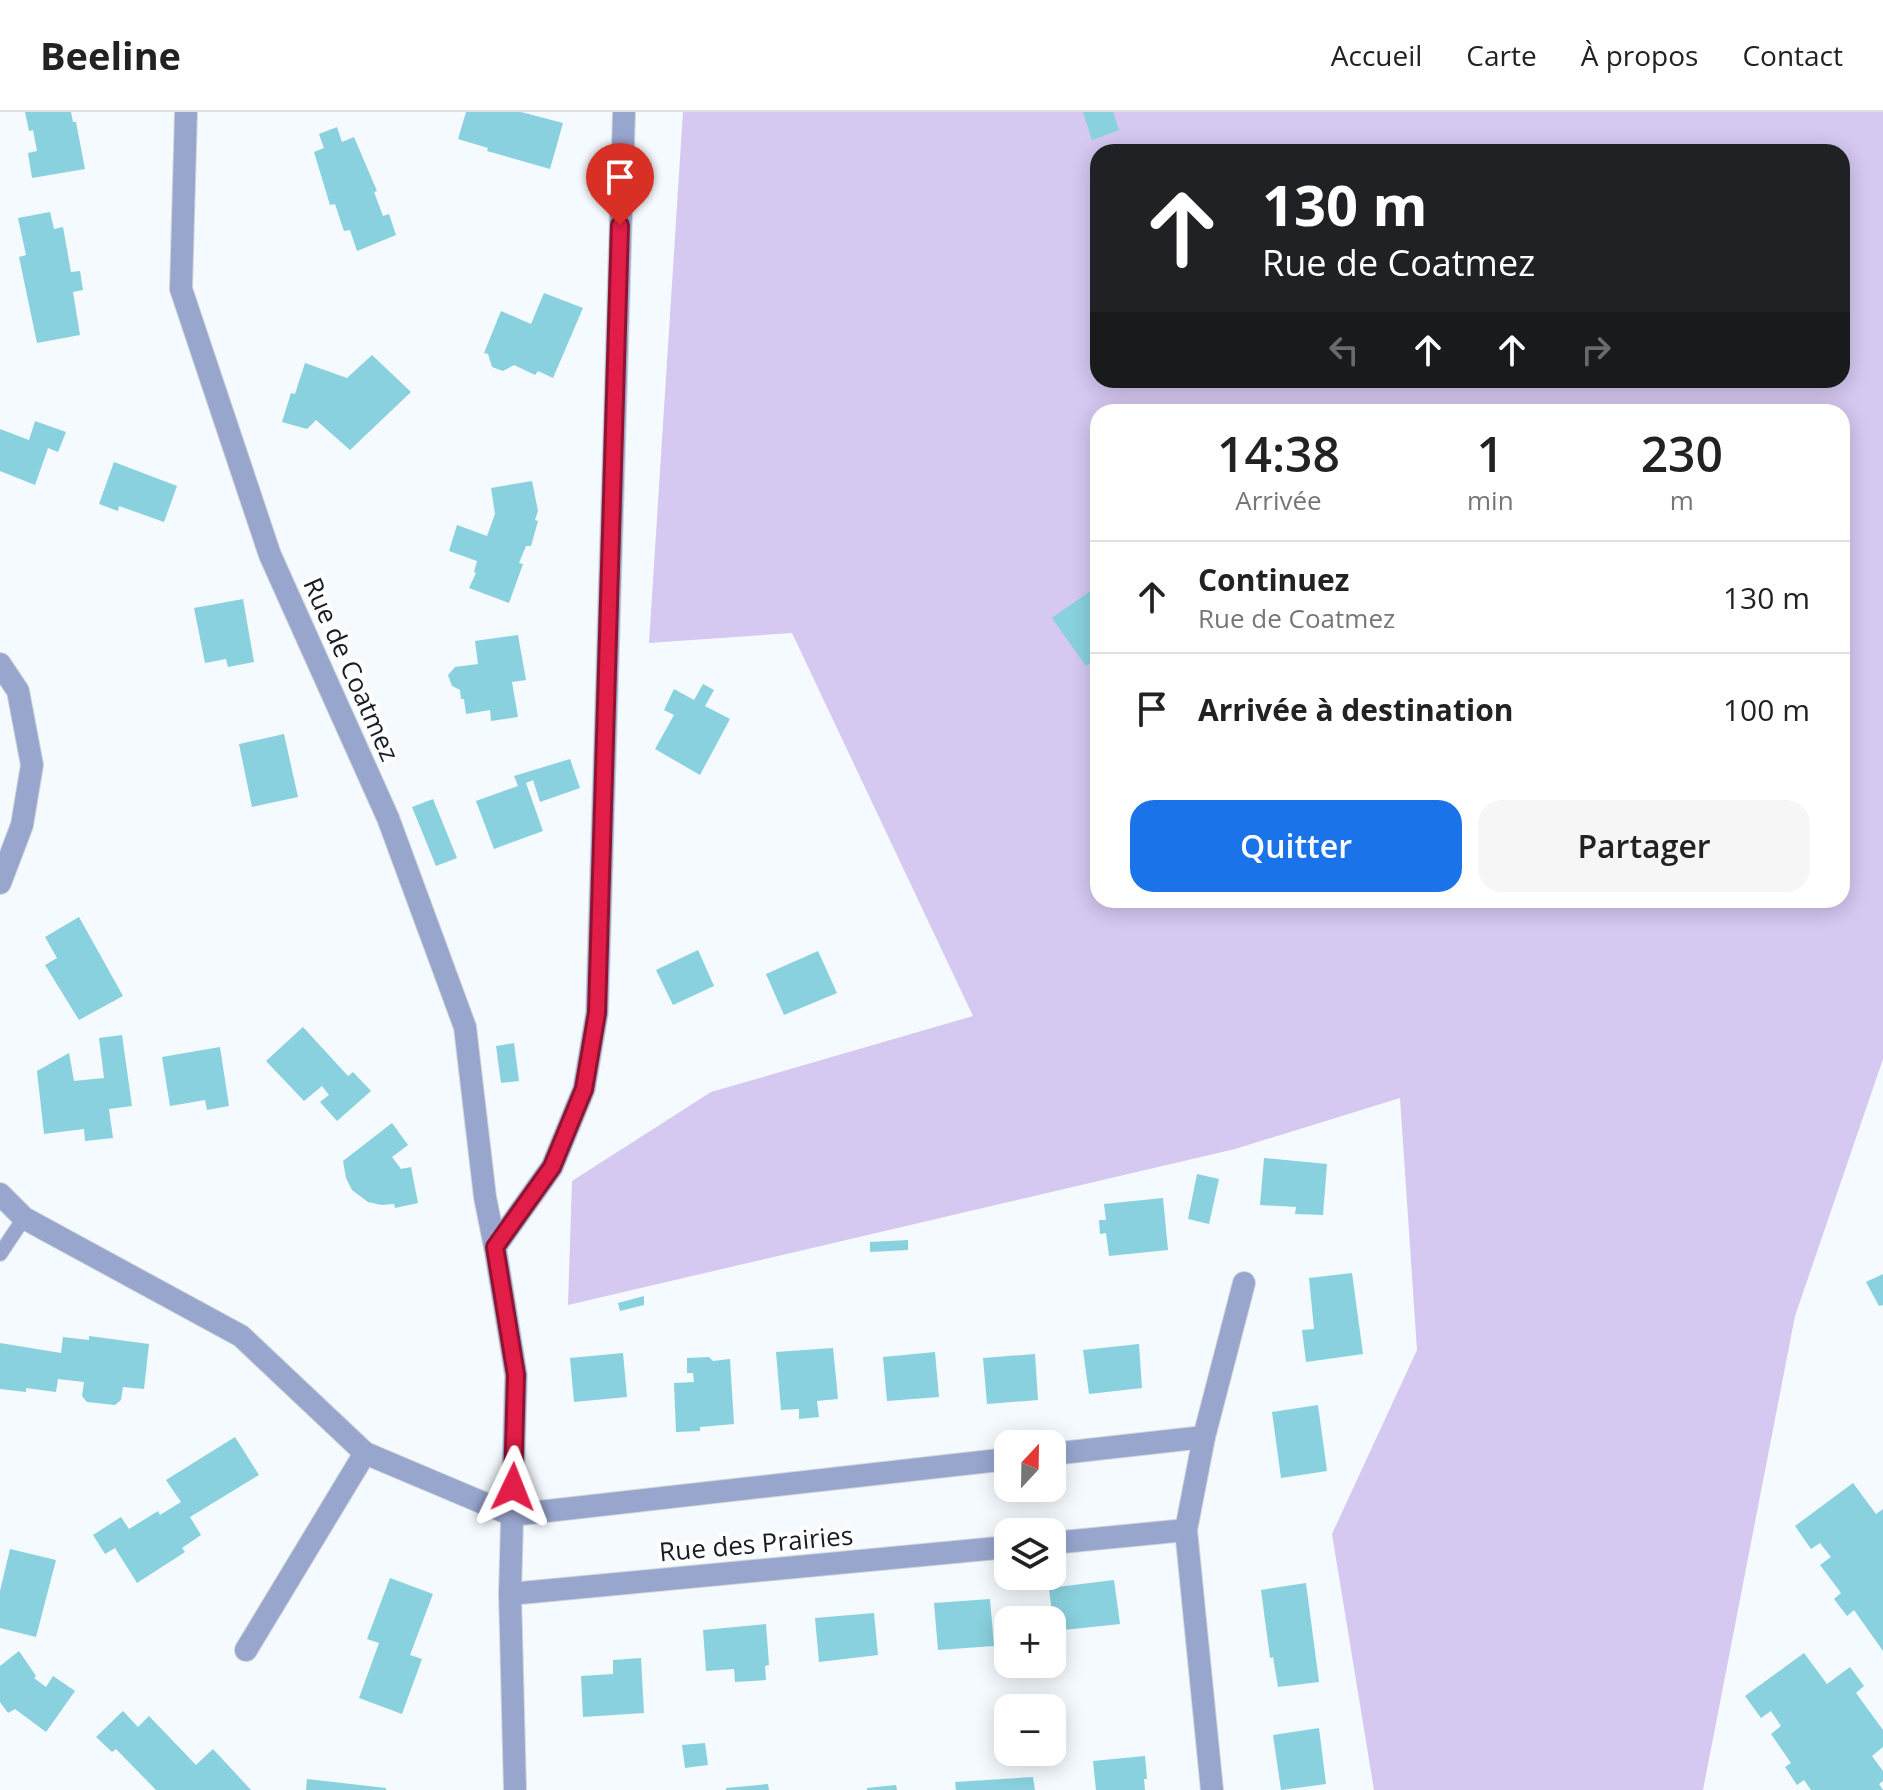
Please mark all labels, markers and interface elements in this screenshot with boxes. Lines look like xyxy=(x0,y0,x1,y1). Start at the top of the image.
text: Beeline xyxy=(40,29,181,81)
text: Accueil xyxy=(1331,36,1422,74)
text: Carte xyxy=(1466,36,1537,74)
text: À propos xyxy=(1581,36,1698,74)
text: Contact xyxy=(1742,36,1843,74)
pin xyxy=(586,143,654,225)
icon: arrive xyxy=(598,155,642,199)
text: 130 m xyxy=(1262,166,1428,242)
icon: ahead xyxy=(1130,176,1234,280)
text: Rue de Coatmez xyxy=(1262,238,1535,287)
icon: left xyxy=(1322,328,1366,372)
icon: ahead xyxy=(1406,328,1450,372)
icon: ahead xyxy=(1490,328,1534,372)
icon: right xyxy=(1574,328,1618,372)
text: 14:38 xyxy=(1217,421,1340,486)
text: 1 xyxy=(1477,421,1504,486)
text: 230 xyxy=(1641,421,1723,486)
text: Arrivée xyxy=(1235,482,1322,518)
text: min xyxy=(1467,482,1514,518)
text: m xyxy=(1670,482,1694,518)
text: Continuez xyxy=(1198,559,1349,600)
street label: Rue de Coatmez xyxy=(295,572,409,766)
icon: ahead xyxy=(1130,575,1174,619)
text: 130 m xyxy=(1723,577,1810,618)
text: Rue de Coatmez xyxy=(1198,600,1395,636)
icon: arrive xyxy=(1130,687,1174,731)
text: Arrivée à destination xyxy=(1198,689,1513,730)
text: 100 m xyxy=(1723,689,1810,730)
button: Quitter xyxy=(1130,800,1462,892)
button: Partager xyxy=(1478,800,1810,892)
north arrow xyxy=(994,1430,1066,1502)
map controls xyxy=(994,1430,1066,1766)
position arrow xyxy=(471,1445,555,1529)
street label: Rue des Prairies xyxy=(658,1517,854,1569)
button: layers xyxy=(994,1518,1066,1590)
button: + xyxy=(994,1606,1066,1678)
button: − xyxy=(994,1694,1066,1766)

